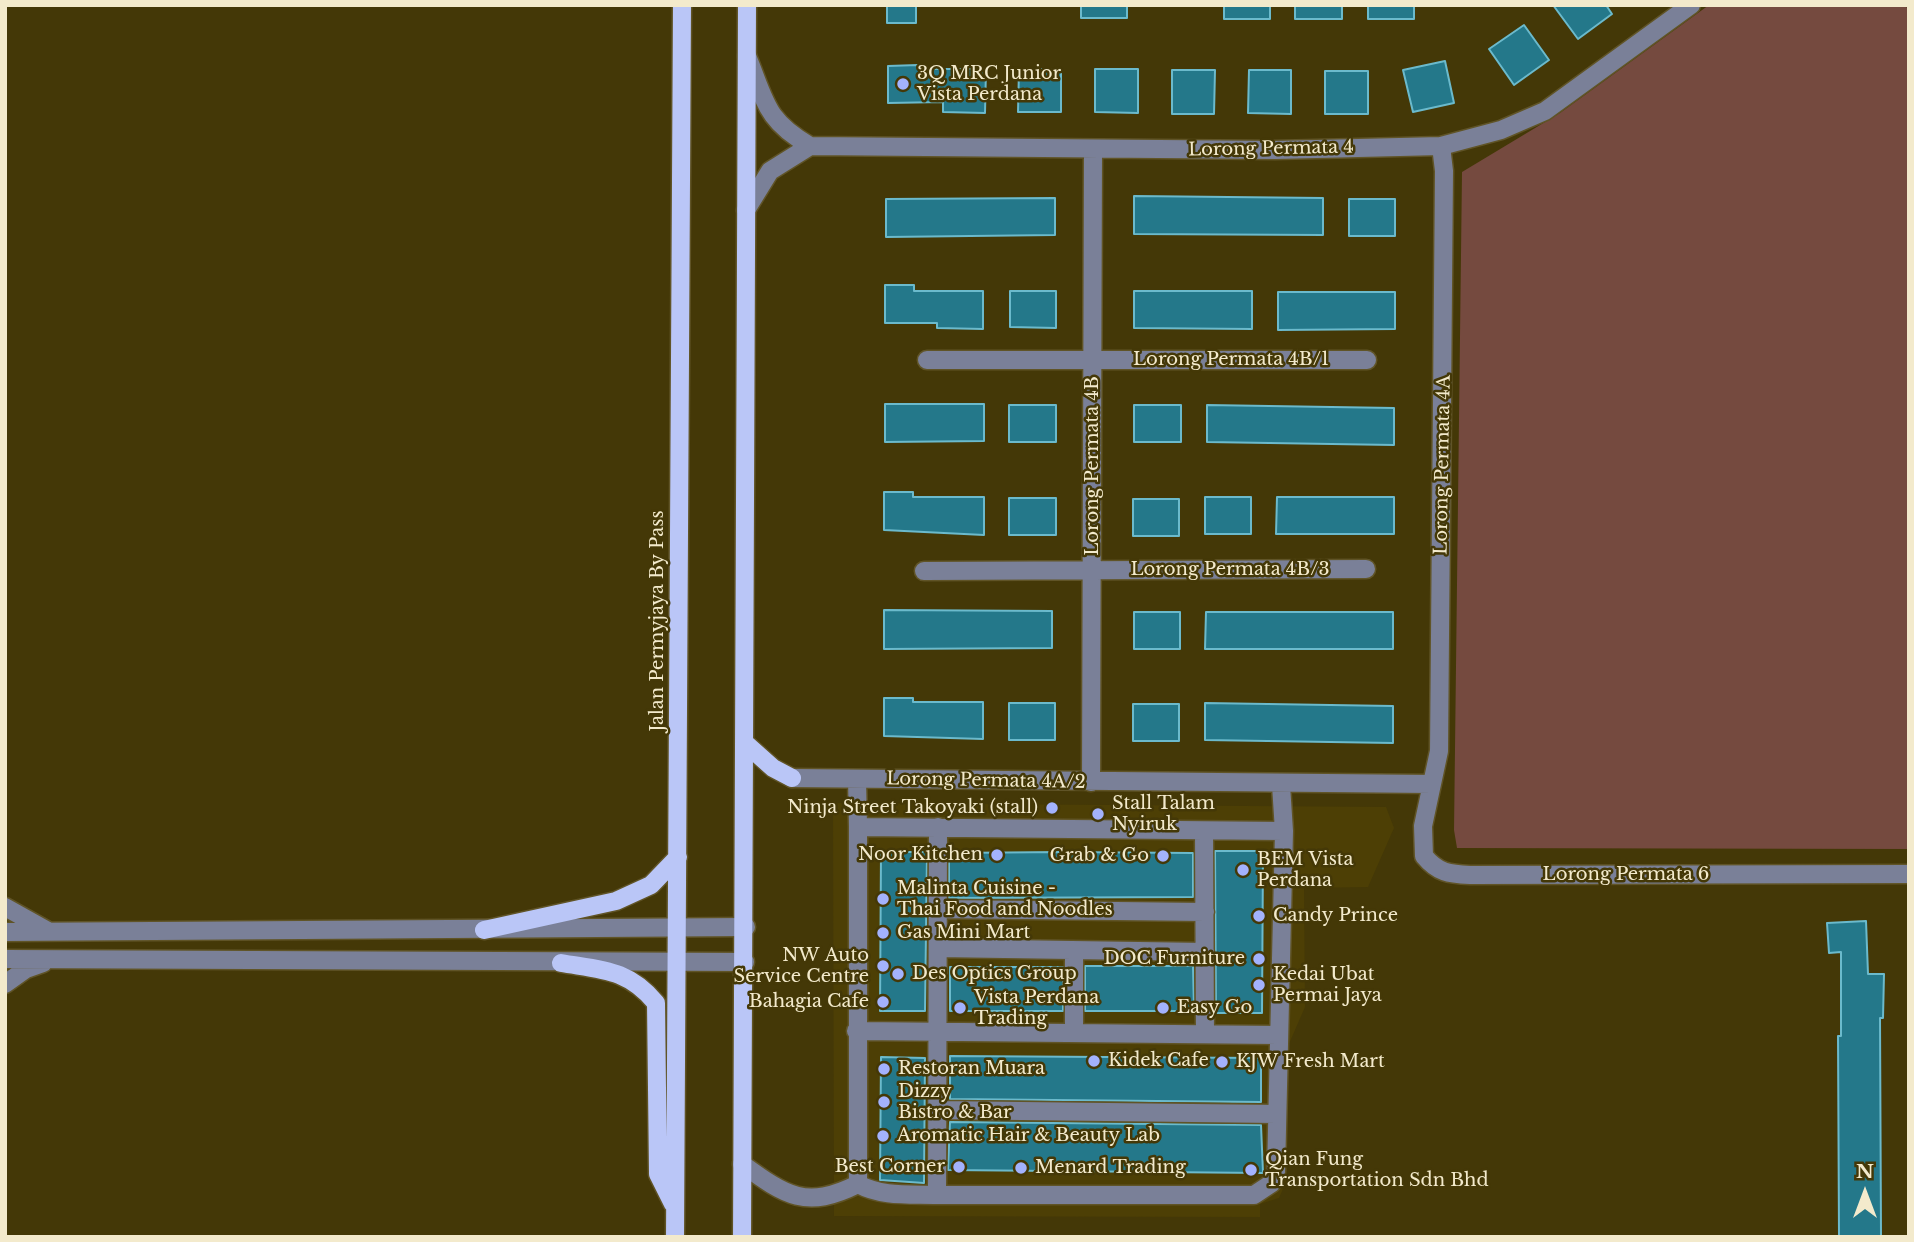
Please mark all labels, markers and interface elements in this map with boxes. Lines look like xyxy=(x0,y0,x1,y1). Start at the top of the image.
place label: 3Q MRC Junior Vista Perdana xyxy=(917,63,1061,106)
marker: 3Q MRC Junior Vista Perdana xyxy=(895,76,911,92)
street label: Lorong Permata 4 xyxy=(1188,137,1354,161)
street label: Lorong Permata 4B/1 xyxy=(1133,349,1329,371)
street label: Lorong Permata 4A xyxy=(1431,375,1455,555)
street label: Lorong Permata 4B xyxy=(1082,376,1104,556)
street label: Jalan Permyjaya By Pass xyxy=(647,510,669,732)
street label: Lorong Permata 4B/3 xyxy=(1130,559,1330,581)
street label: Lorong Permata 4A/2 xyxy=(886,768,1086,794)
place label: Stall Talam Nyiruk xyxy=(1112,793,1215,836)
place label: Ninja Street Takoyaki (stall) xyxy=(787,797,1038,819)
marker: Ninja Street Takoyaki (stall) xyxy=(1044,800,1060,816)
marker: Stall Talam Nyiruk xyxy=(1090,806,1106,822)
place label: Noor Kitchen xyxy=(858,844,983,866)
place label: Grab & Go xyxy=(1049,845,1149,867)
marker: Noor Kitchen xyxy=(989,847,1005,863)
marker: Grab & Go xyxy=(1155,848,1171,864)
place label: BEM Vista Perdana xyxy=(1257,849,1354,892)
marker: BEM Vista Perdana xyxy=(1235,862,1251,878)
street label: Lorong Permata 6 xyxy=(1543,864,1709,886)
place label: Malinta Cuisine - Thai Food and Noodles xyxy=(897,878,1113,920)
marker: Malinta Cuisine - Thai Food and Noodles xyxy=(875,891,891,907)
place label: Candy Prince xyxy=(1273,905,1398,927)
marker: Candy Prince xyxy=(1251,908,1267,924)
place label: Gas Mini Mart xyxy=(897,922,1030,944)
marker: Gas Mini Mart xyxy=(875,925,891,941)
place label: NW Auto Service Centre xyxy=(734,945,869,988)
place label: DOC Furniture xyxy=(1104,948,1245,970)
marker: DOC Furniture xyxy=(1251,951,1267,967)
marker: NW Auto Service Centre xyxy=(875,958,891,974)
place label: Des Optics Group xyxy=(912,963,1077,985)
place label: Kedai Ubat Permai Jaya xyxy=(1273,964,1382,1006)
marker: Des Optics Group xyxy=(890,966,906,982)
marker: Kedai Ubat Permai Jaya xyxy=(1251,977,1267,993)
place label: Vista Perdana Trading xyxy=(974,987,1099,1030)
place label: Bahagia Cafe xyxy=(749,991,869,1013)
marker: Bahagia Cafe xyxy=(875,994,891,1010)
place label: Easy Go xyxy=(1177,997,1252,1019)
marker: Vista Perdana Trading xyxy=(952,1000,968,1016)
marker: Easy Go xyxy=(1155,1000,1171,1016)
place label: Kidek Cafe xyxy=(1108,1050,1209,1072)
place label: KJW Fresh Mart xyxy=(1236,1051,1385,1073)
marker: Kidek Cafe xyxy=(1086,1053,1102,1069)
marker: KJW Fresh Mart xyxy=(1214,1054,1230,1070)
place label: Restoran Muara xyxy=(898,1058,1045,1080)
marker: Restoran Muara xyxy=(876,1061,892,1077)
place label: Dizzy Bistro & Bar xyxy=(898,1081,1012,1124)
marker: Dizzy Bistro & Bar xyxy=(876,1094,892,1110)
place label: Aromatic Hair & Beauty Lab xyxy=(897,1125,1160,1147)
marker: Aromatic Hair & Beauty Lab xyxy=(875,1128,891,1144)
place label: Qian Fung Transportation Sdn Bhd xyxy=(1265,1149,1489,1192)
place label: Best Corner xyxy=(835,1156,945,1178)
place label: Menard Trading xyxy=(1035,1157,1186,1179)
north arrow xyxy=(1830,1158,1900,1228)
marker: Best Corner xyxy=(951,1159,967,1175)
marker: Menard Trading xyxy=(1013,1160,1029,1176)
text: N xyxy=(1856,1160,1874,1183)
marker: Qian Fung Transportation Sdn Bhd xyxy=(1243,1162,1259,1178)

